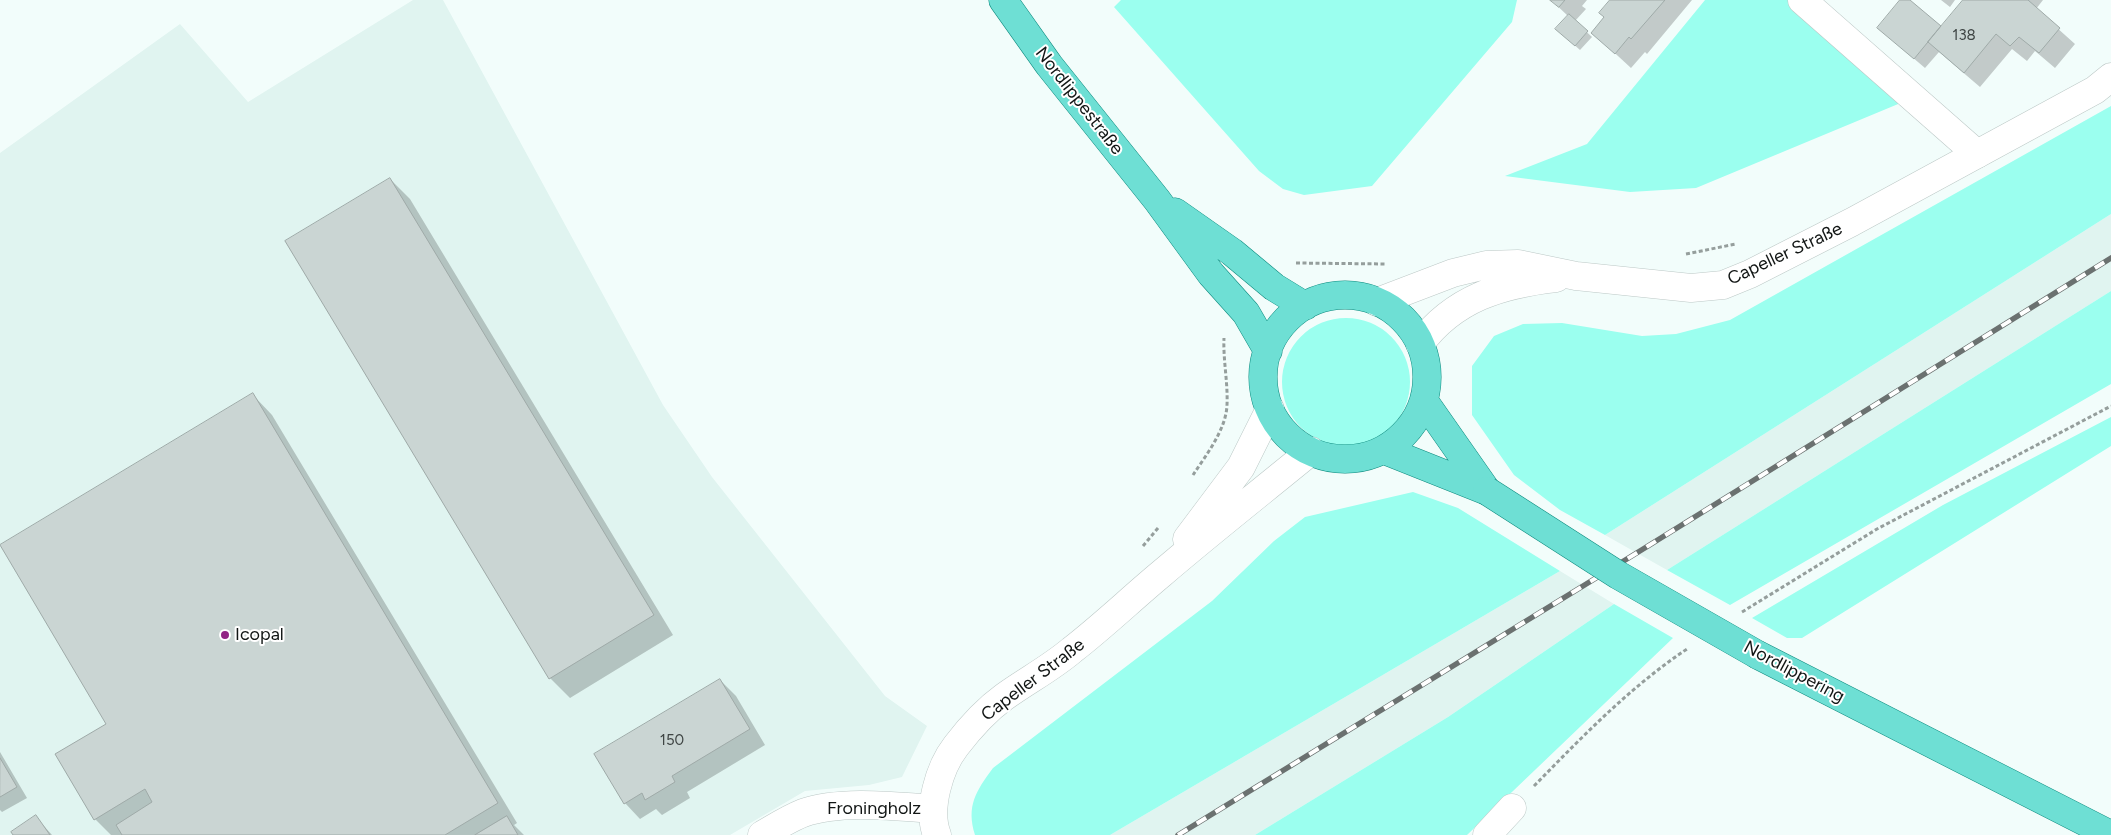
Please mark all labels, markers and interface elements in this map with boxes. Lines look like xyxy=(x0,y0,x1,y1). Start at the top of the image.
house number: 138 xyxy=(1952,27,1976,45)
street label: Nordlippestraße xyxy=(1030,43,1128,159)
street label: Capeller Straße xyxy=(1724,218,1846,290)
place label: Icopal xyxy=(235,624,284,646)
marker: Icopal xyxy=(219,629,231,641)
street label: Capeller Straße xyxy=(977,634,1089,726)
street label: Nordlippering xyxy=(1740,636,1848,708)
house number: 150 xyxy=(660,732,684,750)
street label: Froningholz xyxy=(827,798,921,820)

